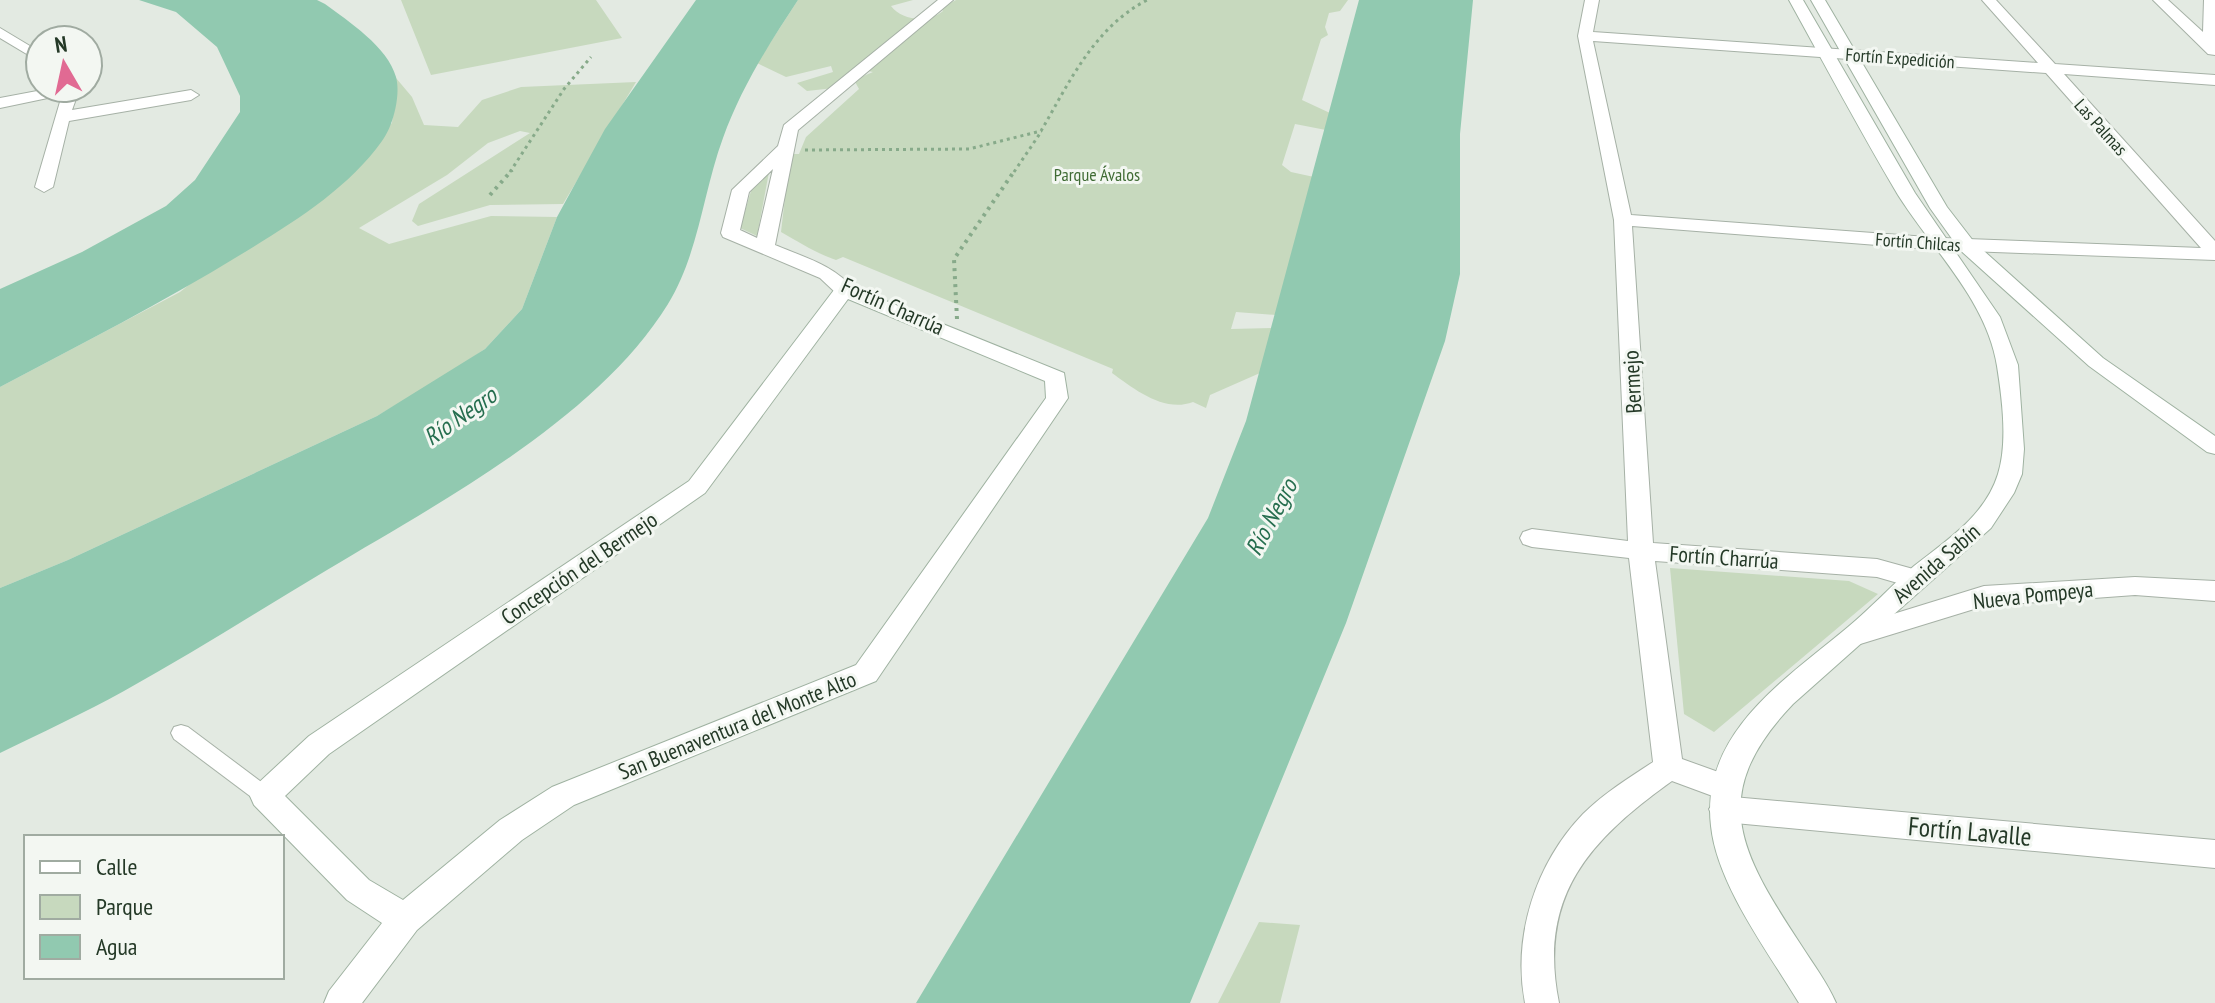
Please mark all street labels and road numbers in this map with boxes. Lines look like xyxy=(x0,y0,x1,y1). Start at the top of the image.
street label: Fortín Expedición xyxy=(1845,43,1955,73)
street label: Las Palmas xyxy=(2070,94,2132,160)
street label: Fortín Chilcas xyxy=(1875,228,1961,256)
street label: Fortín Charrúa xyxy=(837,271,949,341)
street label: Bermejo xyxy=(1616,350,1648,414)
street label: Concepción del Bermejo xyxy=(495,505,663,631)
street label: Avenida Sabín xyxy=(1886,517,1986,609)
street label: Fortín Charrúa xyxy=(1669,539,1779,575)
street label: Nueva Pompeya xyxy=(1972,575,2094,615)
street label: San Buenaventura del Monte Alto xyxy=(614,664,860,786)
street label: Fortín Lavalle xyxy=(1907,809,2033,853)

